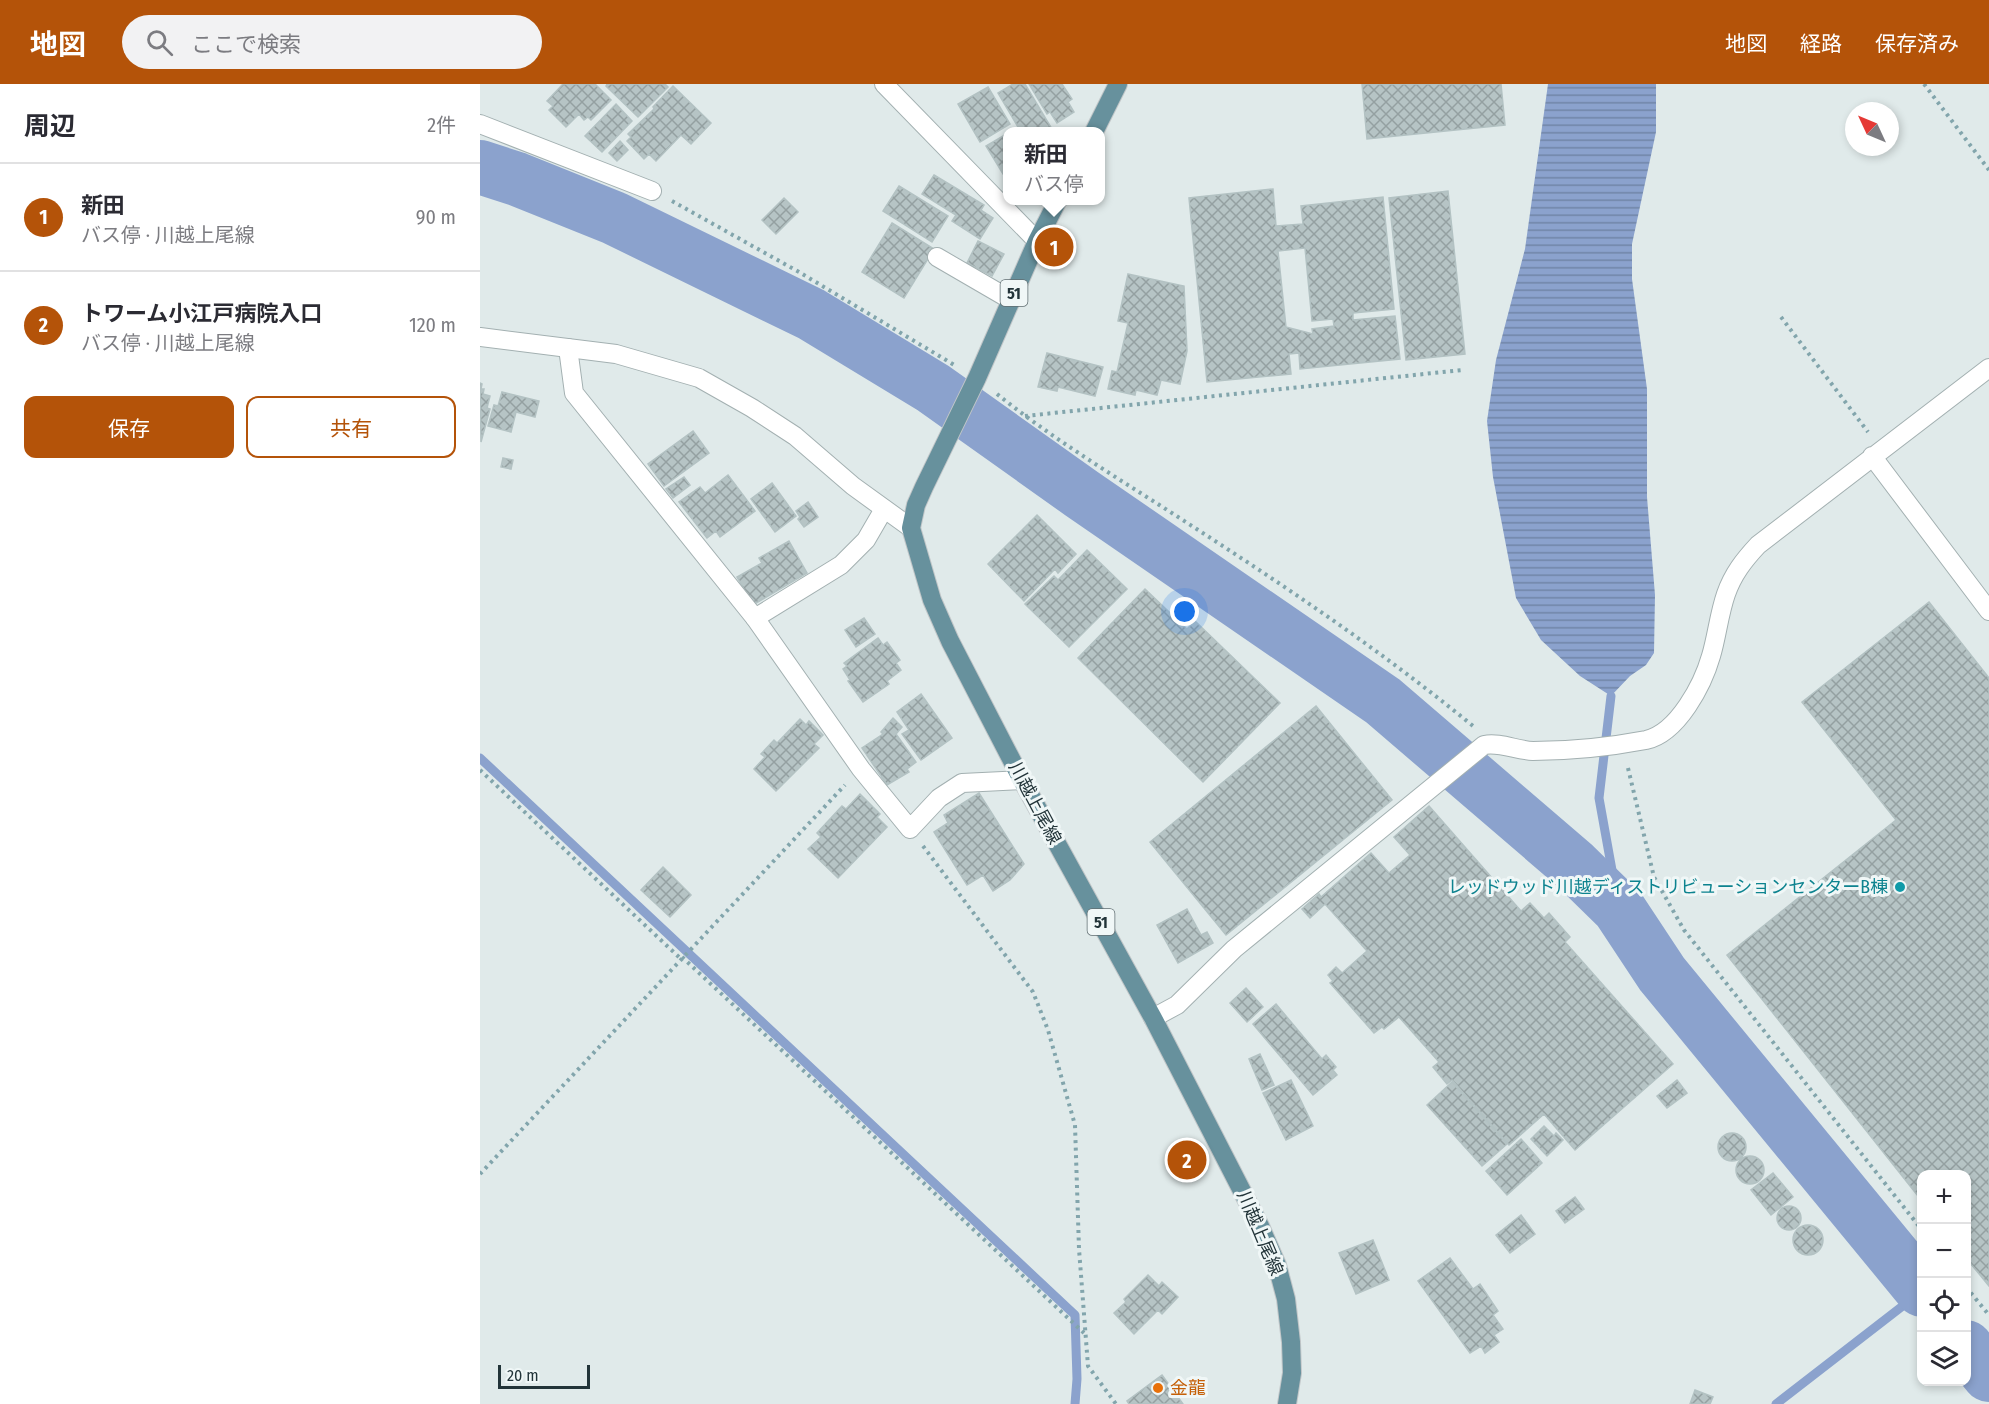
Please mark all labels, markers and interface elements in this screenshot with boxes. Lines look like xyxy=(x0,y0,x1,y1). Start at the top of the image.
search box xyxy=(122,15,542,69)
icon: search xyxy=(143,26,176,59)
text: 地図 xyxy=(30,28,86,61)
text: ここで検索 xyxy=(191,31,301,58)
text: 地図 xyxy=(1725,31,1767,57)
text: 経路 xyxy=(1800,31,1842,57)
text: 保存済み xyxy=(1875,31,1959,57)
north arrow xyxy=(1845,102,1899,156)
text: 周辺 xyxy=(24,111,76,142)
text: 2件 xyxy=(427,113,456,137)
popup xyxy=(1003,127,1105,205)
text: 新田 xyxy=(1024,141,1068,168)
text: バス停 xyxy=(1024,172,1084,196)
text: 新田 xyxy=(81,192,125,219)
text: 1 xyxy=(39,205,48,229)
text: 90 m xyxy=(416,205,456,229)
text: バス停 · 川越上尾線 xyxy=(81,223,255,247)
pin: 1 xyxy=(1034,224,1074,270)
road number: 51 xyxy=(1000,280,1028,306)
text: トワーム小江戸病院入口 xyxy=(81,300,322,327)
text: 2 xyxy=(39,313,48,337)
text: 120 m xyxy=(409,313,456,337)
text: バス停 · 川越上尾線 xyxy=(81,331,255,355)
button: 保存 xyxy=(24,396,234,458)
button: 共有 xyxy=(246,396,456,458)
your location xyxy=(1170,597,1199,626)
street label: 川越上尾線 xyxy=(1004,758,1066,848)
place label: レッドウッド川越ディストリビューションセンターB棟 xyxy=(1448,876,1888,898)
marker: レッドウッド川越ディストリビューションセンターB棟 xyxy=(1893,880,1907,894)
road number: 51 xyxy=(1088,909,1114,935)
pin: 2 xyxy=(1168,1138,1206,1182)
map controls xyxy=(1917,1170,1971,1386)
button: + xyxy=(1917,1170,1971,1224)
street label: 川越上尾線 xyxy=(1232,1187,1288,1279)
button: − xyxy=(1917,1224,1971,1278)
button: locate xyxy=(1917,1278,1971,1332)
button: layers xyxy=(1917,1332,1971,1386)
scale bar xyxy=(498,1362,590,1390)
text: 20 m xyxy=(507,1366,538,1385)
place label: 金龍 xyxy=(1170,1377,1206,1399)
marker: 金龍 xyxy=(1151,1381,1165,1395)

